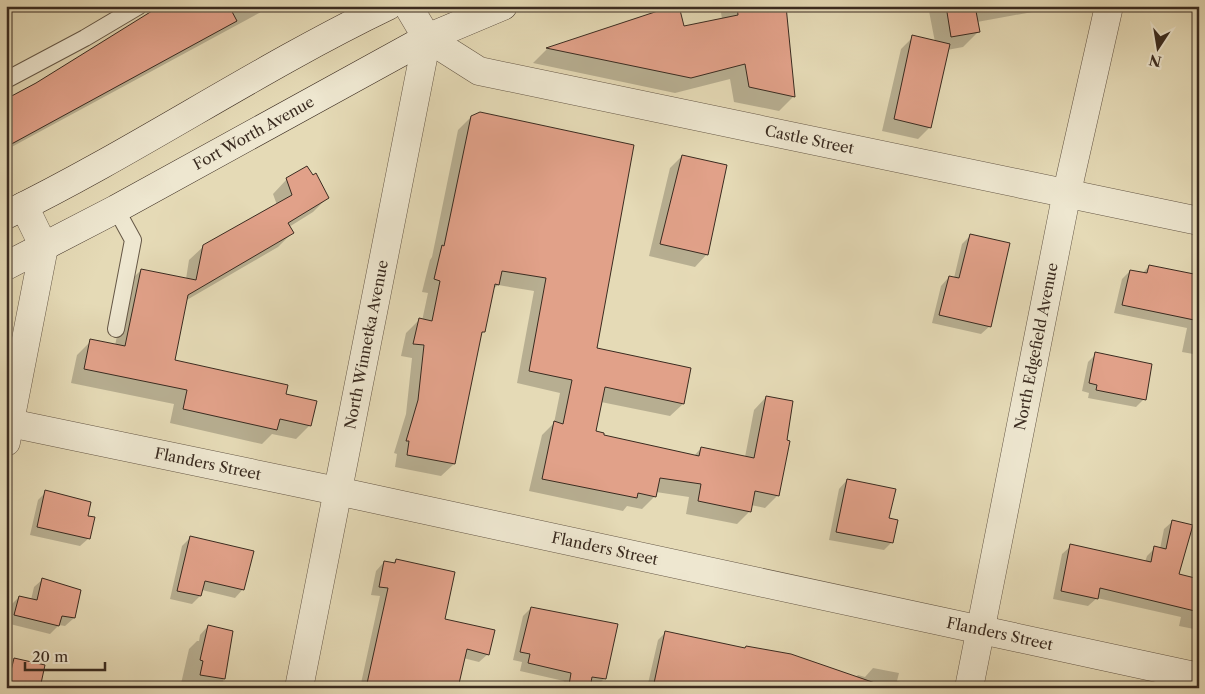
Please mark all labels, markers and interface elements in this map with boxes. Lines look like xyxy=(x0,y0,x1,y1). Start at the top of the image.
north arrow xyxy=(1132,22,1182,72)
text: N xyxy=(1147,51,1163,71)
street label: Fort Worth Avenue xyxy=(189,92,317,174)
street label: Castle Street xyxy=(763,121,856,158)
street label: North Winnetka Avenue xyxy=(340,258,392,431)
street label: North Edgefield Avenue xyxy=(1010,261,1062,432)
street label: Flanders Street xyxy=(153,443,264,484)
street label: Flanders Street xyxy=(550,528,661,569)
street label: Flanders Street xyxy=(945,613,1056,654)
scale bar xyxy=(25,639,105,671)
text: 20 m xyxy=(32,647,68,666)

